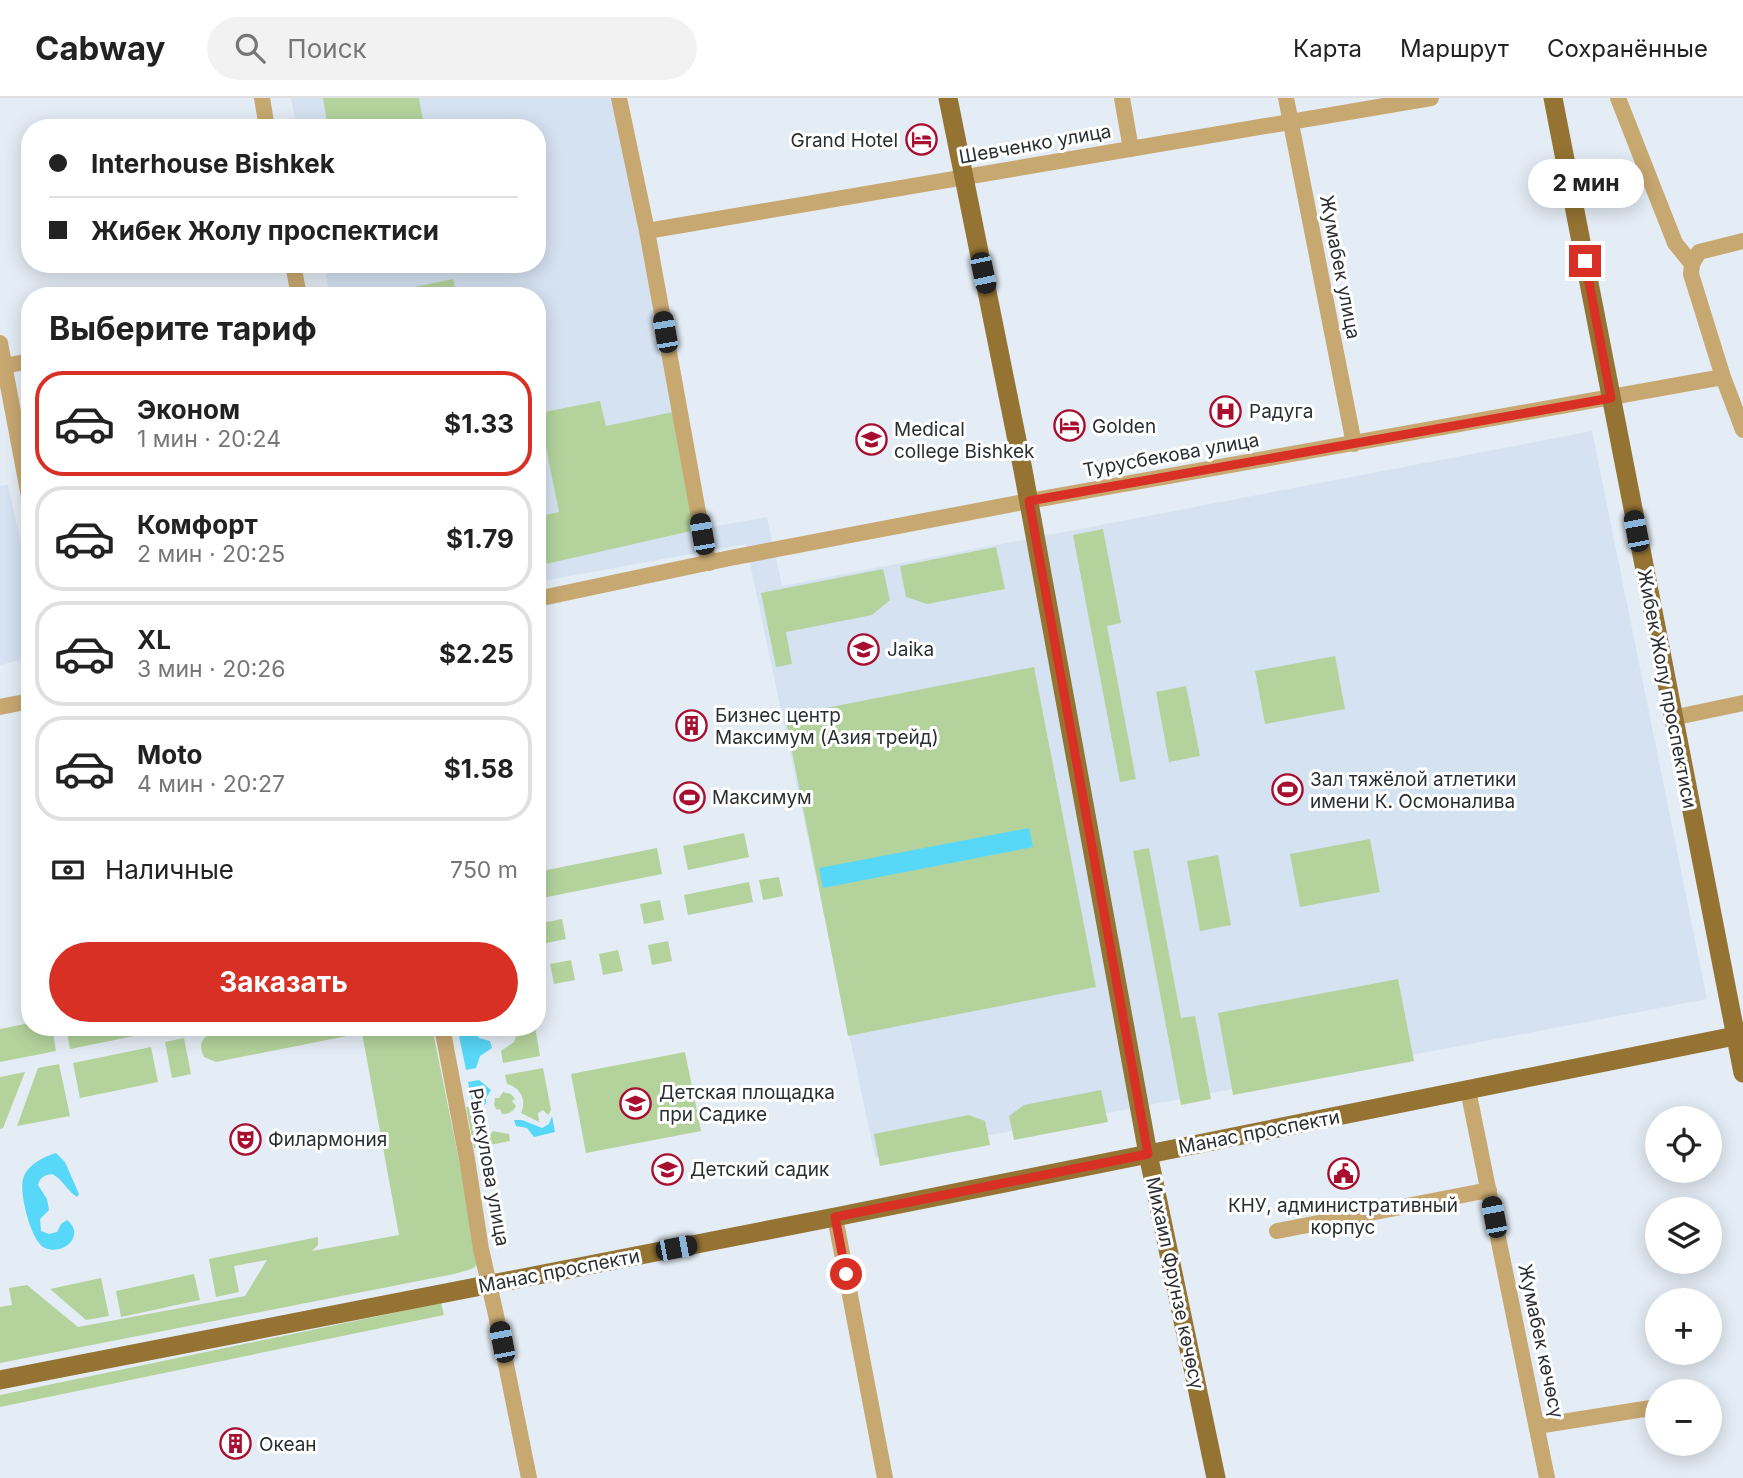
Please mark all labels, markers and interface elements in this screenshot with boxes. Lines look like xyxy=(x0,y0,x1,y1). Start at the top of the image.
search box xyxy=(207,17,697,80)
text: Cabway xyxy=(35,28,165,68)
icon: search xyxy=(231,29,269,67)
text: Поиск xyxy=(287,33,367,64)
text: Карта xyxy=(1293,34,1362,63)
text: Маршрут xyxy=(1400,34,1509,63)
text: Сохранённые xyxy=(1547,34,1708,63)
street label: Шевченко улица xyxy=(957,119,1113,169)
hotel icon: Grand Hotel xyxy=(904,123,938,157)
place label: Grand Hotel xyxy=(791,129,898,152)
text: Interhouse Bishkek xyxy=(91,148,335,179)
callout: 2 мин xyxy=(1527,159,1643,208)
text: 2 мин xyxy=(1552,169,1620,197)
street label: Жумабек улица xyxy=(1315,193,1365,341)
text: Жибек Жолу проспектиси xyxy=(91,215,439,246)
route end xyxy=(1569,245,1601,277)
car xyxy=(969,250,998,296)
text: Выберите тариф xyxy=(49,309,317,348)
car xyxy=(652,309,679,355)
icon: car xyxy=(53,392,116,455)
text: Эконом xyxy=(137,394,240,425)
hospital icon: Радуга xyxy=(1209,394,1243,428)
place label: Радуга xyxy=(1249,400,1313,423)
text: $1.33 xyxy=(444,408,514,439)
hotel icon: Golden xyxy=(1052,409,1086,443)
place label: Golden xyxy=(1092,415,1156,438)
place label: Medical college Bishkek xyxy=(894,418,1035,463)
school or university icon: Medical college Bishkek xyxy=(854,423,888,457)
text: 1 мин · 20:24 xyxy=(137,425,281,453)
street label: Турусбекова улица xyxy=(1081,428,1261,482)
icon: car xyxy=(53,507,116,570)
car xyxy=(1622,508,1651,554)
text: Комфорт xyxy=(137,509,258,540)
car xyxy=(689,511,716,557)
text: $1.79 xyxy=(446,523,514,554)
text: 2 мин · 20:25 xyxy=(137,540,285,568)
street label: Жибек Жолу проспектиси xyxy=(1633,567,1701,811)
icon: car xyxy=(53,622,116,685)
text: XL xyxy=(137,624,171,655)
school or university icon: Jaika xyxy=(847,632,881,666)
text: $2.25 xyxy=(439,638,514,669)
place label: Jaika xyxy=(887,638,934,661)
text: 3 мин · 20:26 xyxy=(137,655,286,683)
place label: Бизнес центр Максимум (Азия трейд) xyxy=(715,704,939,749)
building icon: Бизнес центр Максимум (Азия трейд) xyxy=(675,709,709,743)
icon: car xyxy=(53,737,116,800)
text: Moto xyxy=(137,739,202,770)
text: $1.58 xyxy=(444,753,514,784)
place label: Зал тяжёлой атлетики имени К. Осмоналива xyxy=(1310,768,1516,813)
text: 4 мин · 20:27 xyxy=(137,770,285,798)
sports icon: Зал тяжёлой атлетики имени К. Осмоналива xyxy=(1270,773,1304,807)
sports icon: Максимум xyxy=(672,780,706,814)
place label: Максимум xyxy=(712,786,812,809)
icon: cash xyxy=(49,851,87,889)
text: Наличные xyxy=(105,854,234,885)
text: 750 m xyxy=(450,856,518,884)
button: Заказать xyxy=(49,942,518,1022)
place label: Детская площадка при Садике xyxy=(659,1081,835,1126)
street label: Рыскулова улица xyxy=(464,1086,514,1248)
school or university icon: Детская площадка при Садике xyxy=(619,1086,653,1120)
street label: Манас проспекти xyxy=(1176,1105,1342,1159)
map controls xyxy=(1645,1106,1722,1456)
button: locate xyxy=(1645,1106,1722,1183)
theatre icon: Филармония xyxy=(228,1122,262,1156)
place label: Филармония xyxy=(268,1128,387,1151)
school or university icon: Детский садик xyxy=(650,1152,684,1186)
public building icon: КНУ, административный корпус xyxy=(1326,1157,1360,1191)
place label: Детский садик xyxy=(690,1158,830,1181)
street label: Михаил Фрунзе көчөсү xyxy=(1141,1175,1209,1392)
place label: КНУ, административный корпус xyxy=(1228,1194,1458,1239)
car xyxy=(1480,1194,1509,1240)
button: layers xyxy=(1645,1197,1722,1274)
car xyxy=(654,1234,699,1262)
street label: Манас проспекти xyxy=(476,1244,642,1298)
route start xyxy=(830,1258,862,1290)
street label: Жумабек көчөсү xyxy=(1513,1262,1569,1421)
button: + xyxy=(1645,1288,1722,1365)
car xyxy=(488,1319,517,1365)
button: − xyxy=(1645,1379,1722,1456)
building icon: Океан xyxy=(219,1427,253,1461)
place label: Океан xyxy=(259,1433,317,1456)

